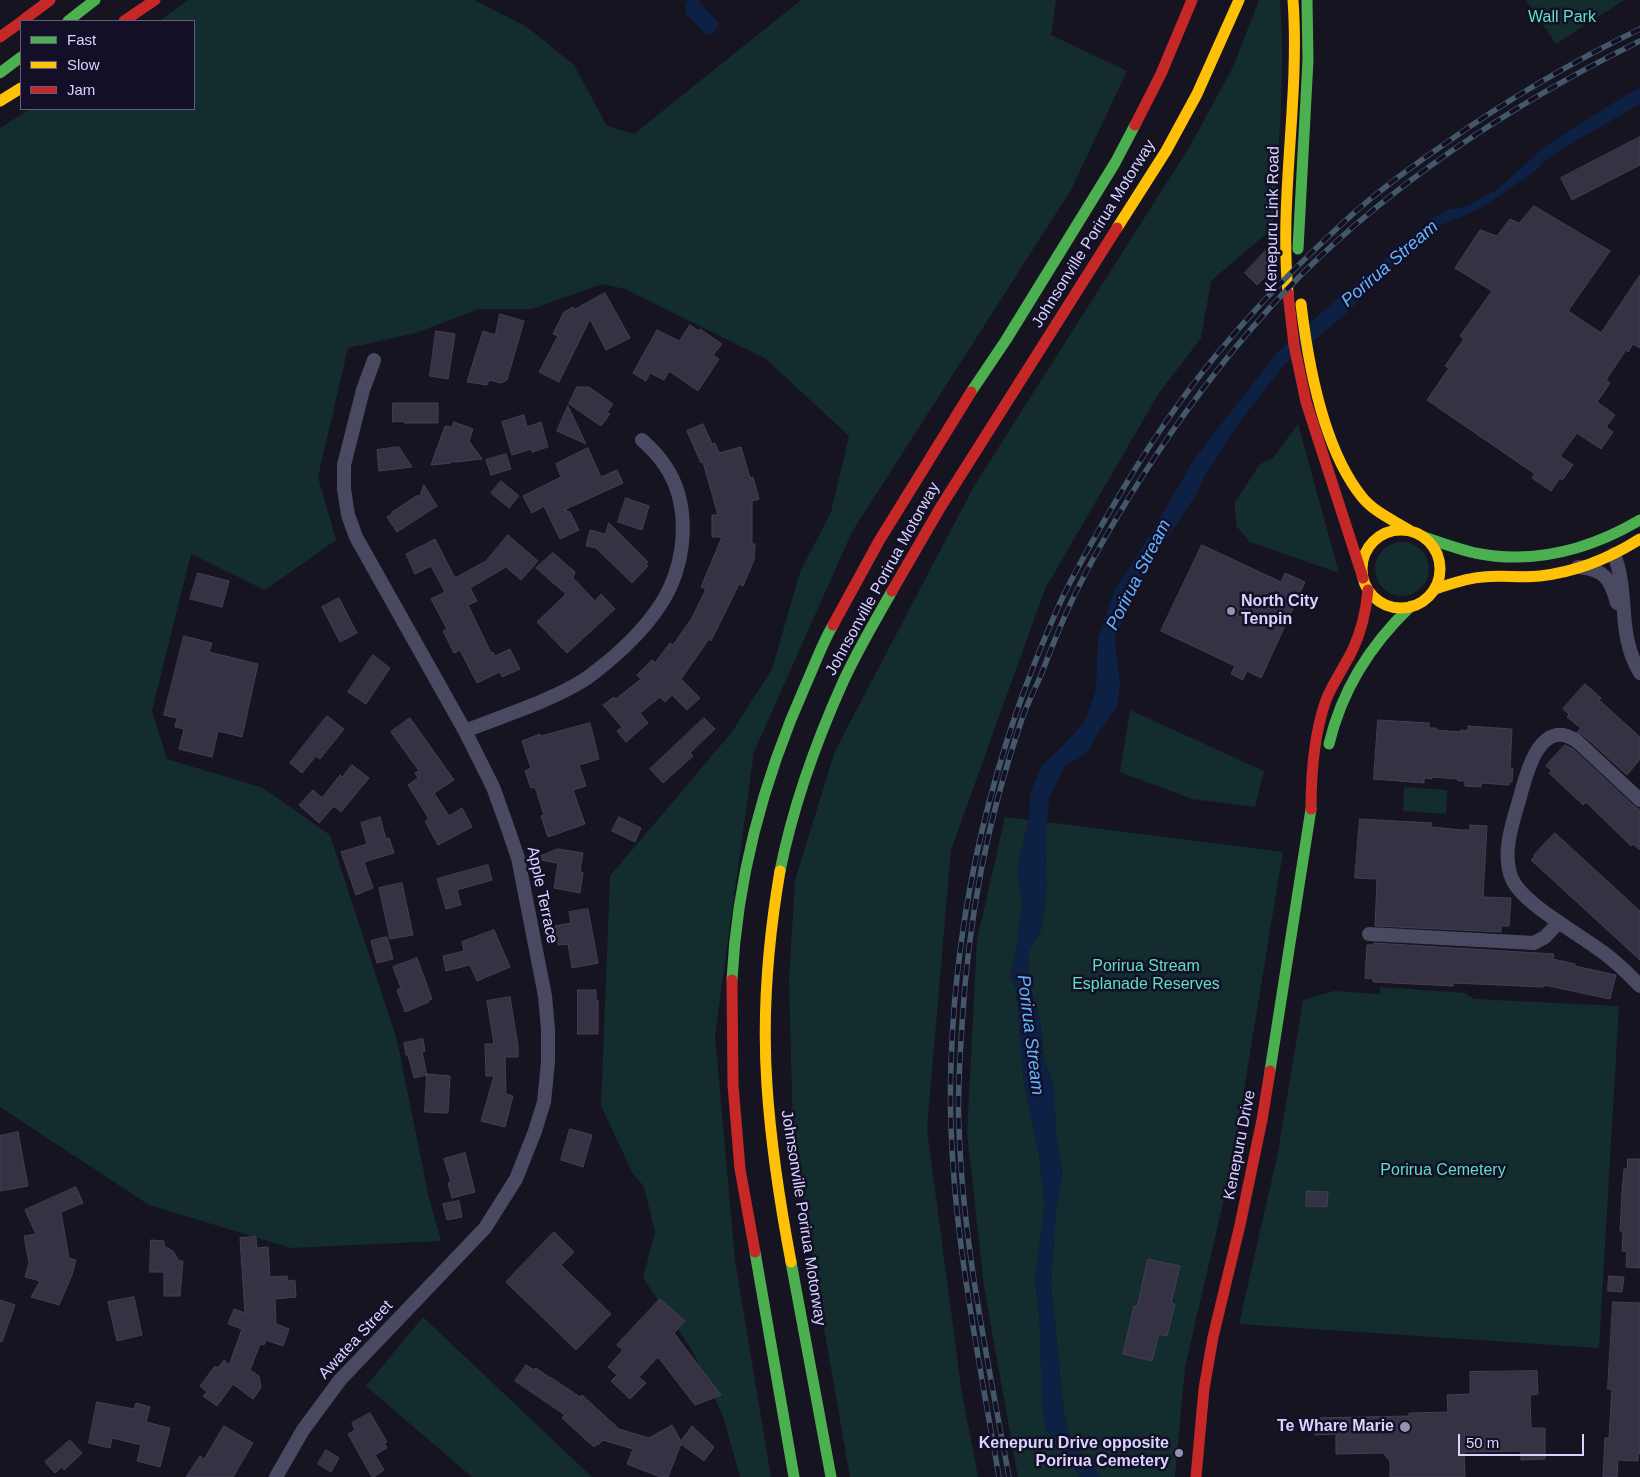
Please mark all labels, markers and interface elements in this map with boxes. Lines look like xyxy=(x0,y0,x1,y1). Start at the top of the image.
park label: Wall Park xyxy=(1528,8,1596,28)
legend xyxy=(20,20,195,110)
text: Fast xyxy=(67,31,96,48)
text: Slow xyxy=(67,56,100,73)
text: Jam xyxy=(67,81,95,98)
street label: Johnsonville Porirua Motorway xyxy=(1028,137,1160,331)
street label: Kenepuru Link Road xyxy=(1262,146,1284,292)
water label: Porirua Stream xyxy=(1337,216,1443,312)
street label: Johnsonville Porirua Motorway xyxy=(822,479,944,679)
water label: Porirua Stream xyxy=(1102,516,1176,634)
place label: North City Tenpin xyxy=(1241,592,1318,630)
marker: North City Tenpin xyxy=(1225,605,1237,617)
street label: Apple Terrace xyxy=(522,845,562,945)
park label: Porirua Stream Esplanade Reserves xyxy=(1072,957,1220,995)
water label: Porirua Stream xyxy=(1012,974,1048,1096)
street label: Kenepuru Drive xyxy=(1220,1089,1260,1201)
street label: Johnsonville Porirua Motorway xyxy=(776,1109,830,1327)
park label: Porirua Cemetery xyxy=(1380,1161,1506,1181)
street label: Awatea Street xyxy=(315,1297,397,1383)
place label: Te Whare Marie xyxy=(1277,1417,1394,1437)
marker: Te Whare Marie xyxy=(1398,1420,1412,1434)
scale bar xyxy=(1460,1424,1586,1456)
place label: Kenepuru Drive opposite Porirua Cemetery xyxy=(979,1434,1169,1472)
text: 50 m xyxy=(1466,1434,1499,1451)
marker: Kenepuru Drive opposite Porirua Cemetery xyxy=(1173,1447,1185,1459)

